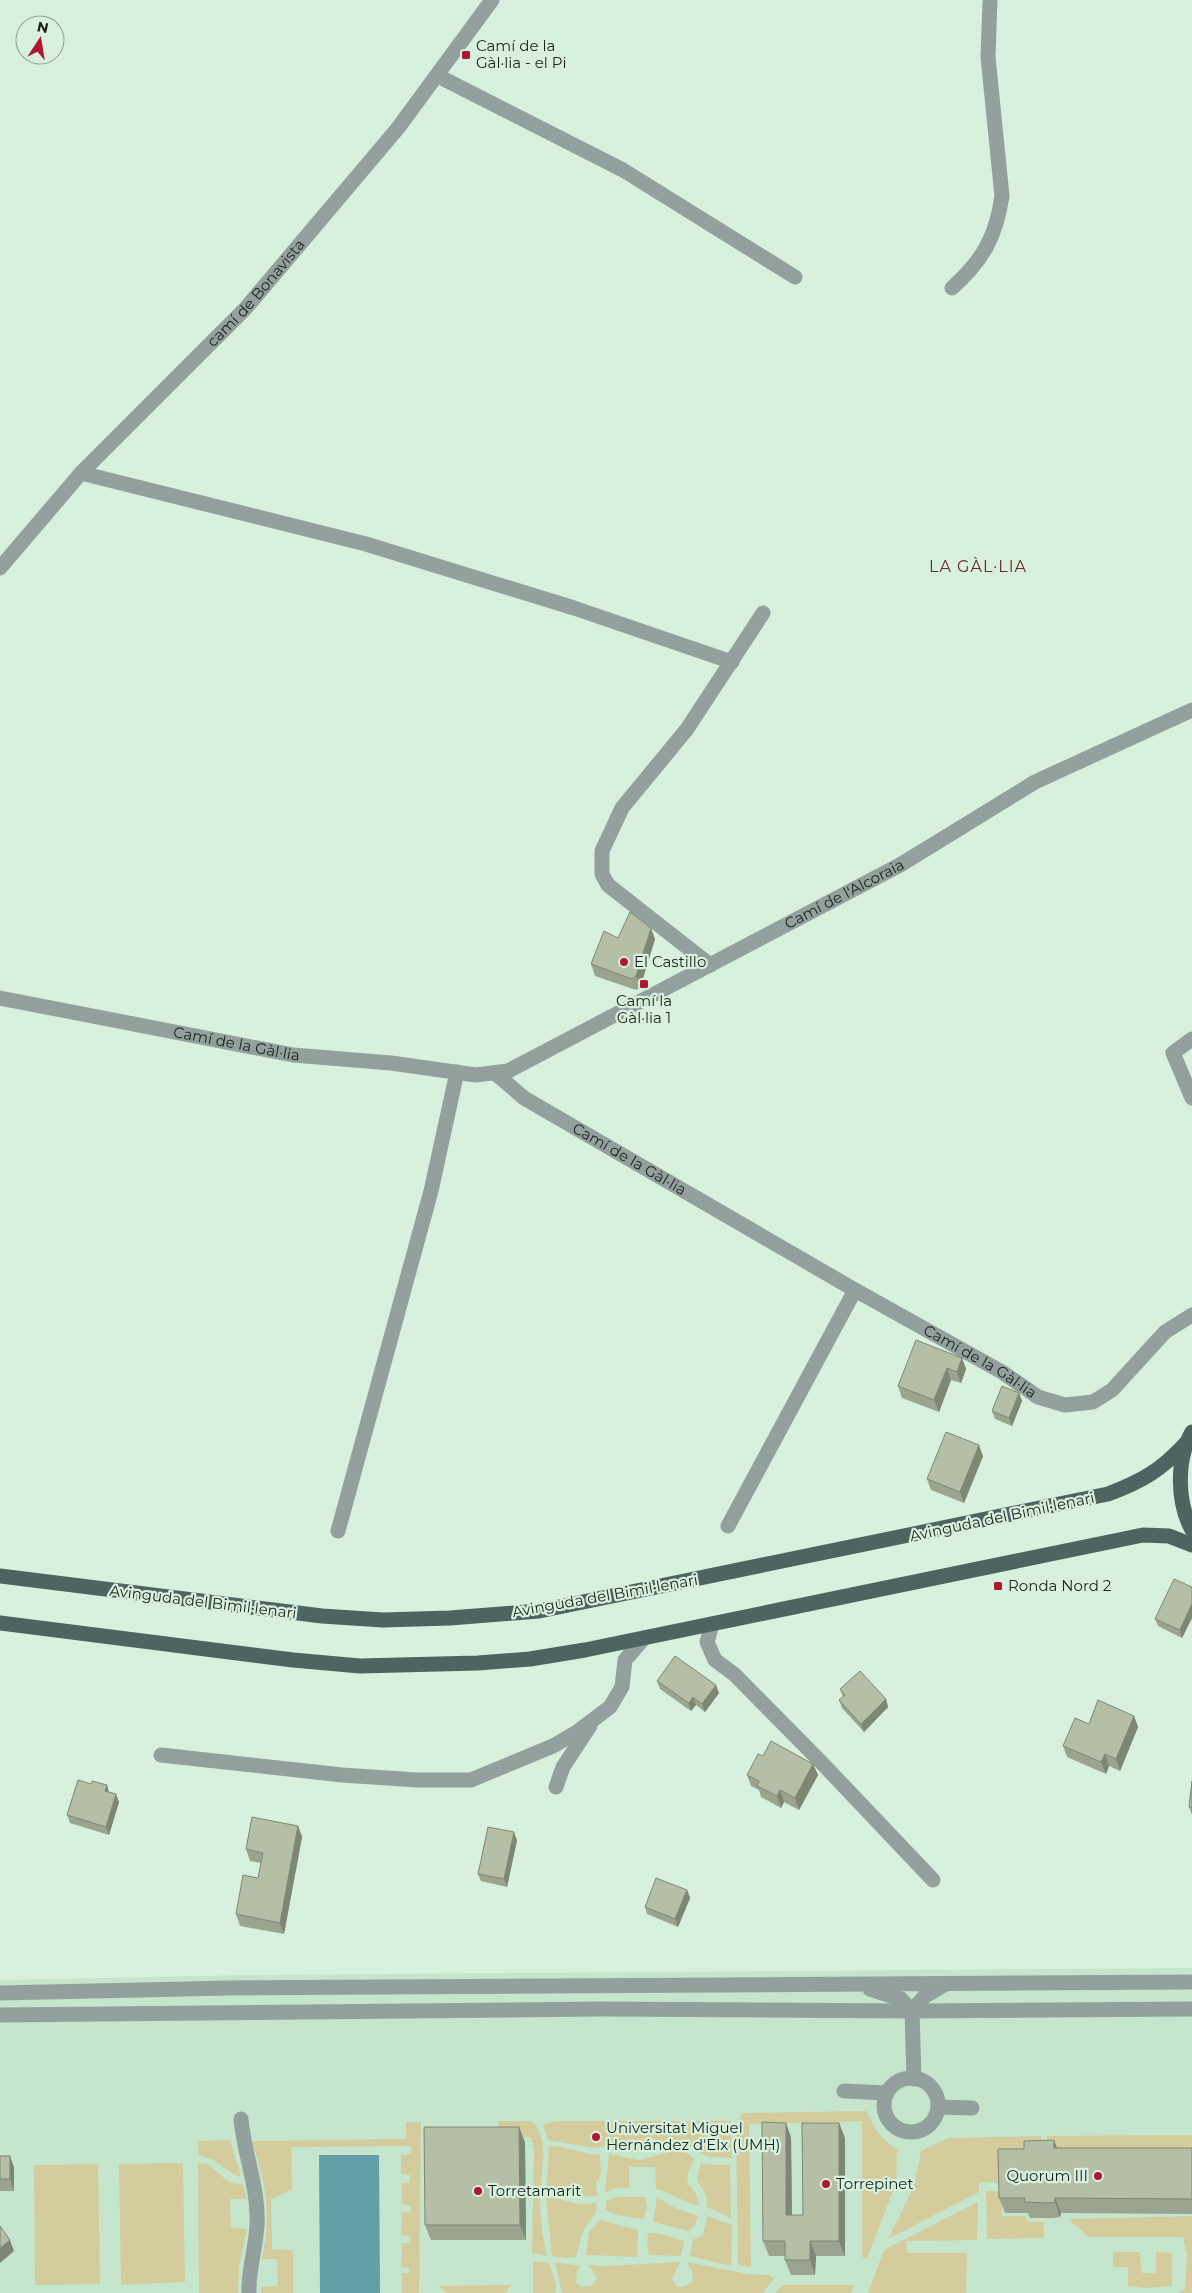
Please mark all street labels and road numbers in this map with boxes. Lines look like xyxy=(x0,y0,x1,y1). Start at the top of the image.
street label: camí de Bonavista xyxy=(203,235,309,351)
street label: Camí de l'Alcoraia xyxy=(781,854,907,933)
street label: Camí de la Gàl·lia xyxy=(172,1022,301,1065)
street label: Camí de la Gàl·lia xyxy=(569,1118,690,1199)
street label: Camí de la Gàl·lia xyxy=(920,1320,1041,1402)
street label: Avinguda del Bimil·lenari xyxy=(908,1488,1096,1545)
street label: Avinguda del Bimil·lenari xyxy=(511,1570,699,1621)
street label: Avinguda del Bimil·lenari xyxy=(108,1581,298,1622)

